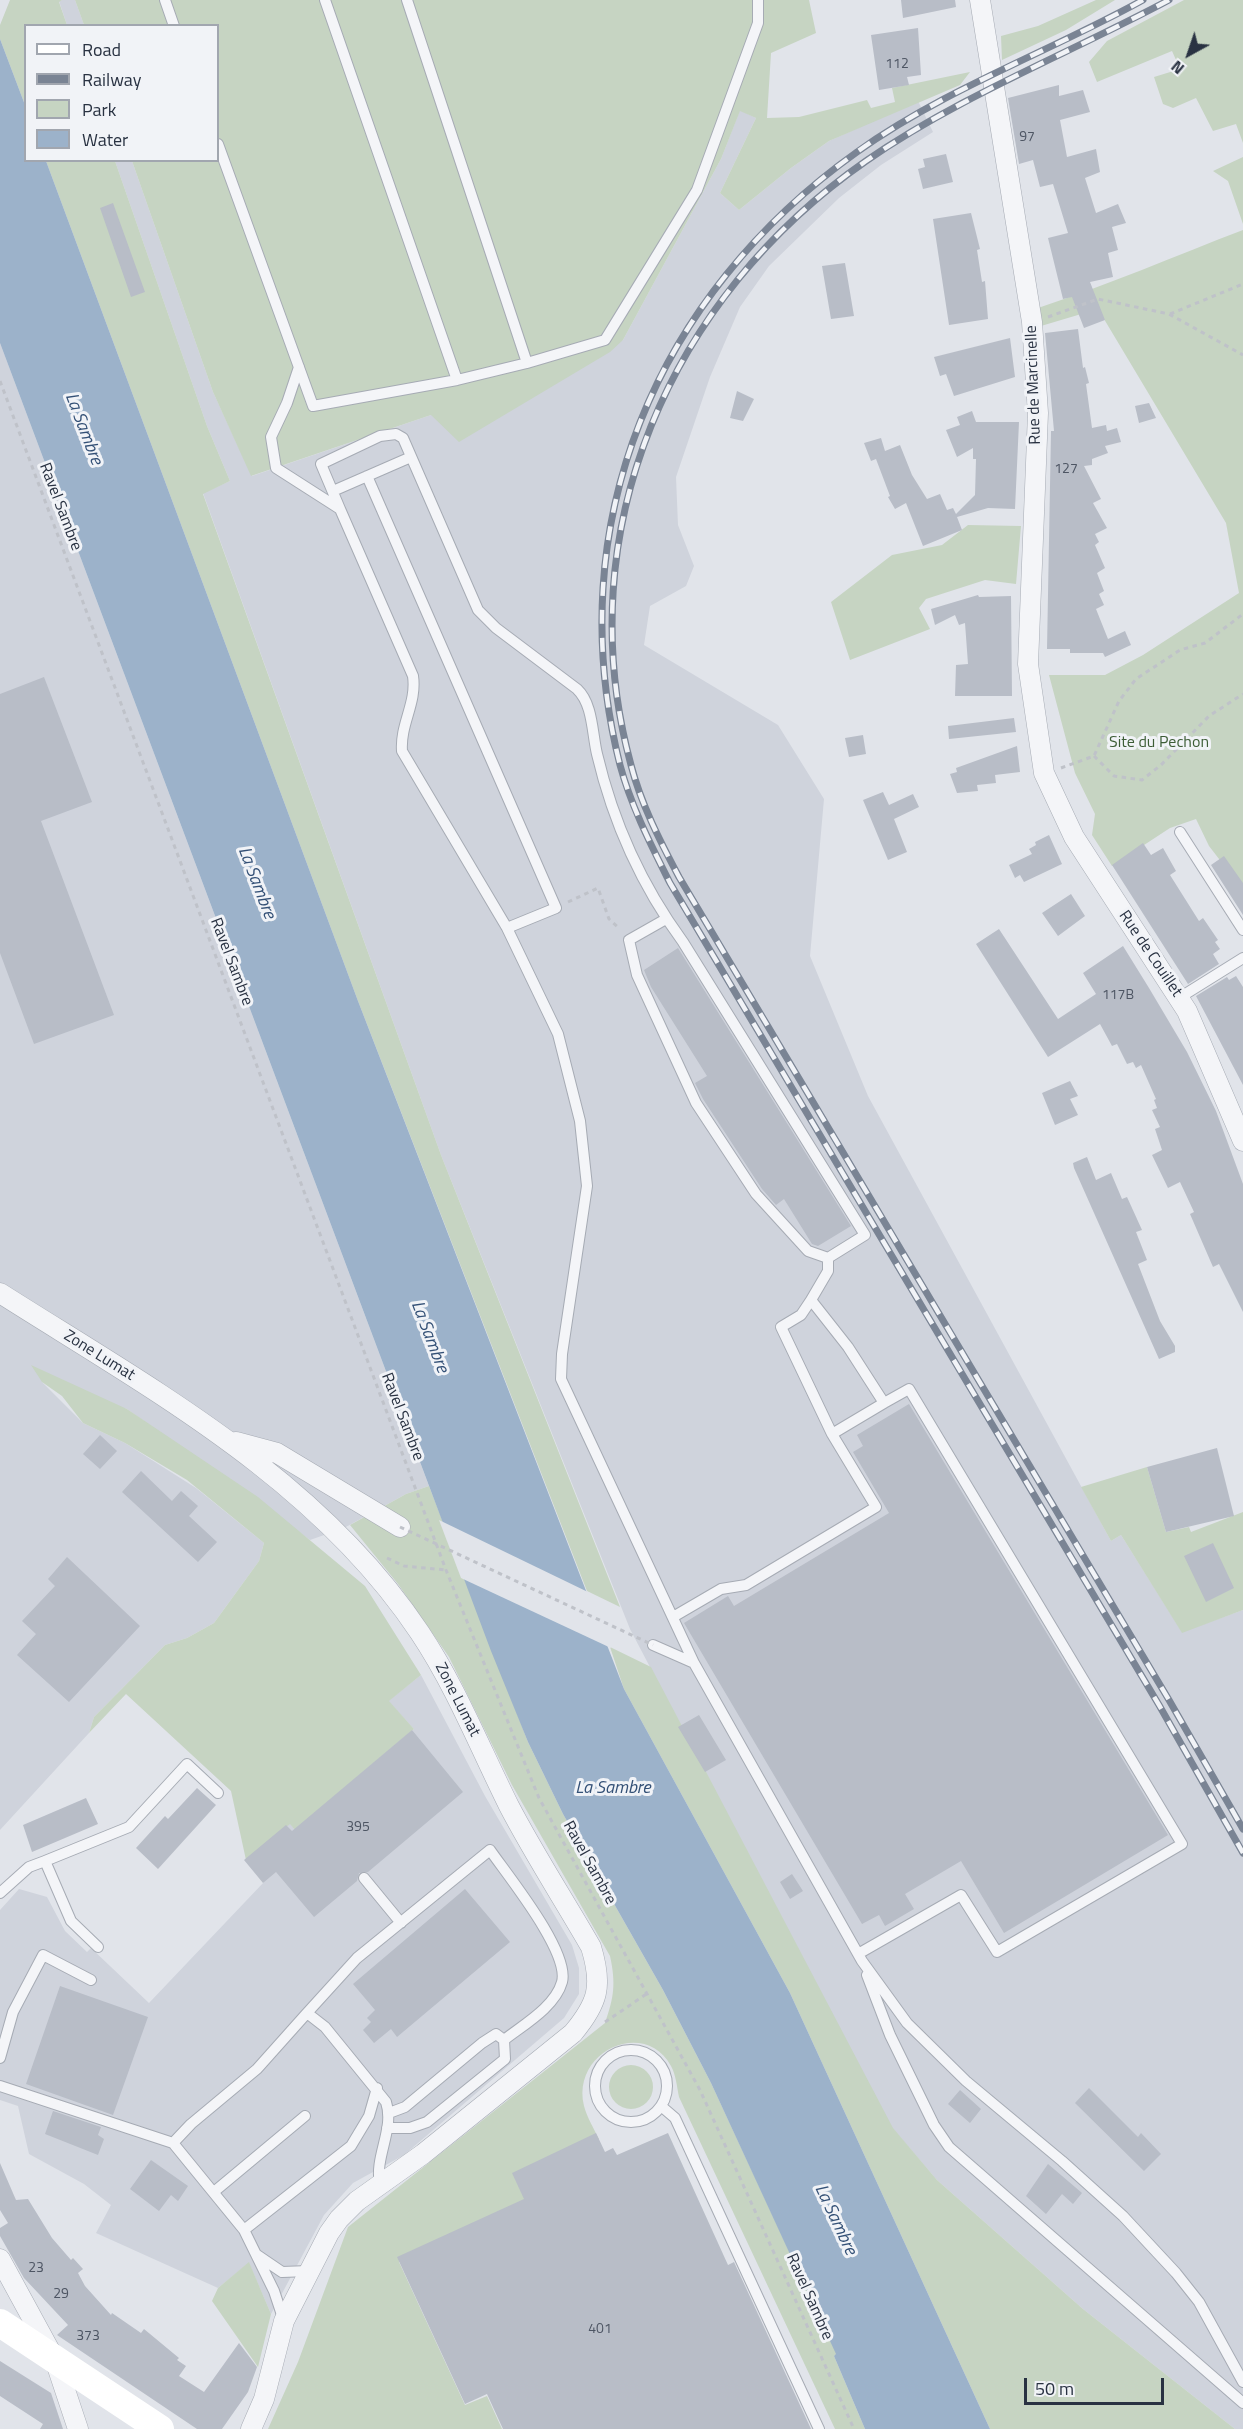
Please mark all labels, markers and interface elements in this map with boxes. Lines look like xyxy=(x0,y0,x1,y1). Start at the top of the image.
legend xyxy=(24,24,219,162)
north arrow xyxy=(1159,24,1219,84)
text: Road xyxy=(82,36,121,63)
text: N xyxy=(1165,55,1189,81)
house number: 112 xyxy=(885,57,909,73)
text: Railway xyxy=(82,66,141,93)
text: Park xyxy=(82,96,116,123)
text: Water xyxy=(82,126,128,153)
house number: 97 xyxy=(1019,130,1035,146)
street label: Rue de Marcinelle xyxy=(1022,325,1046,445)
water label: La Sambre xyxy=(59,390,107,468)
street label: Ravel Sambre xyxy=(34,460,86,554)
house number: 127 xyxy=(1054,462,1078,478)
park label: Site du Pechon xyxy=(1109,733,1209,753)
water label: La Sambre xyxy=(232,844,280,922)
street label: Rue de Couillet xyxy=(1114,907,1186,1001)
street label: Ravel Sambre xyxy=(205,915,257,1009)
house number: 117B xyxy=(1102,988,1134,1004)
water label: La Sambre xyxy=(405,1298,453,1376)
street label: Zone Lumat xyxy=(60,1327,138,1385)
street label: Ravel Sambre xyxy=(376,1370,428,1464)
street label: Zone Lumat xyxy=(430,1660,484,1740)
water label: La Sambre xyxy=(575,1778,651,1800)
street label: Ravel Sambre xyxy=(558,1818,620,1908)
house number: 395 xyxy=(346,1820,370,1836)
water label: La Sambre xyxy=(809,2181,861,2259)
street label: Ravel Sambre xyxy=(781,2251,837,2343)
house number: 23 xyxy=(28,2261,44,2277)
house number: 29 xyxy=(53,2287,69,2303)
house number: 401 xyxy=(588,2322,612,2338)
house number: 373 xyxy=(76,2329,100,2345)
scale bar xyxy=(1027,2366,1166,2404)
text: 50 m xyxy=(1035,2375,1074,2402)

